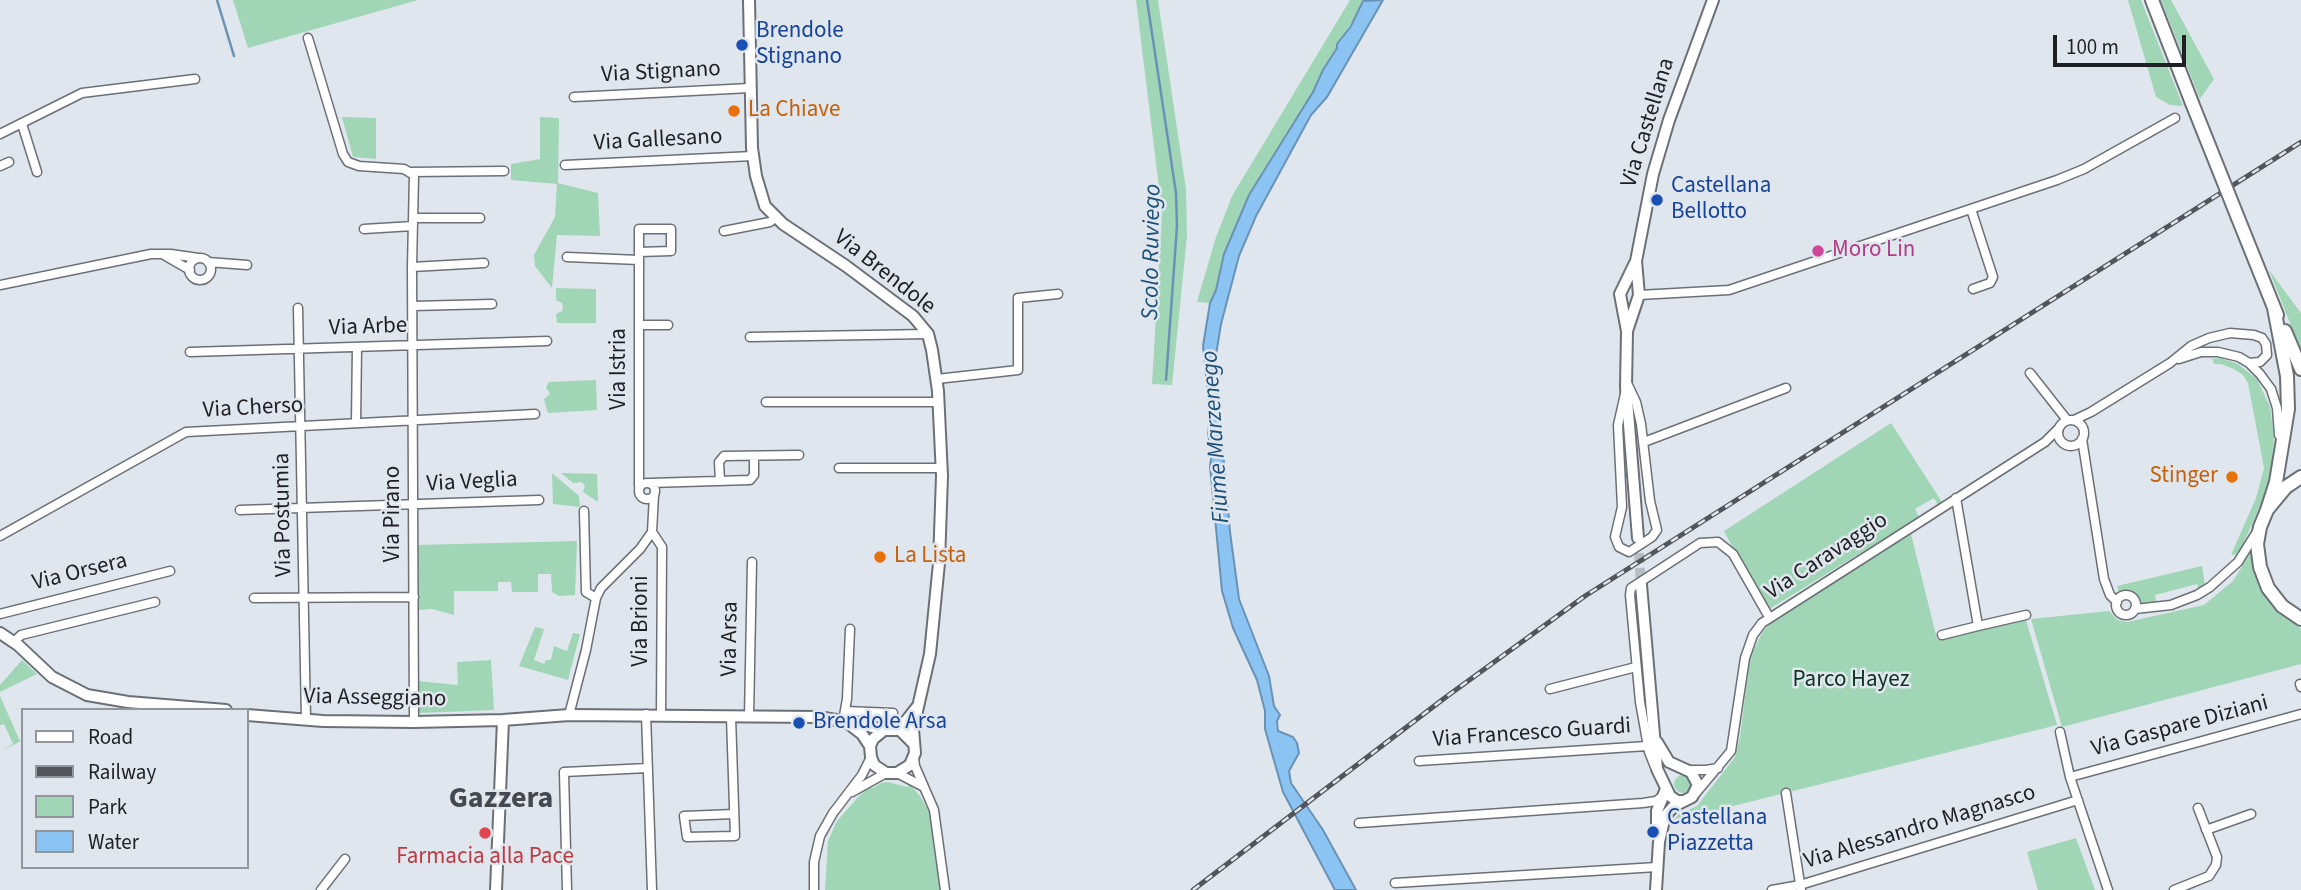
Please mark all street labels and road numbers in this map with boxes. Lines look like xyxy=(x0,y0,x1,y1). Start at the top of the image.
street label: Via Castellana xyxy=(1616,55,1682,191)
street label: Via Stignano xyxy=(601,56,721,90)
street label: Via Gallesano xyxy=(593,124,723,158)
street label: Via Brendole xyxy=(828,225,940,321)
street label: Via Arbe xyxy=(328,313,408,343)
street label: Via Istria xyxy=(606,328,634,410)
street label: Via Cherso xyxy=(202,393,304,425)
street label: Via Postumia xyxy=(269,453,299,577)
street label: Via Pirano xyxy=(380,466,408,562)
street label: Via Veglia xyxy=(426,467,518,499)
street label: Via Caravaggio xyxy=(1761,507,1893,607)
street label: Via Orsera xyxy=(30,548,130,598)
street label: Via Brioni xyxy=(628,575,656,667)
street label: Via Arsa xyxy=(717,601,745,677)
street label: Via Asseggiano xyxy=(303,684,447,714)
street label: Via Gaspare Diziani xyxy=(2089,690,2271,764)
street label: Via Francesco Guardi xyxy=(1432,713,1632,755)
street label: Via Alessandro Magnasco xyxy=(1801,780,2039,876)

